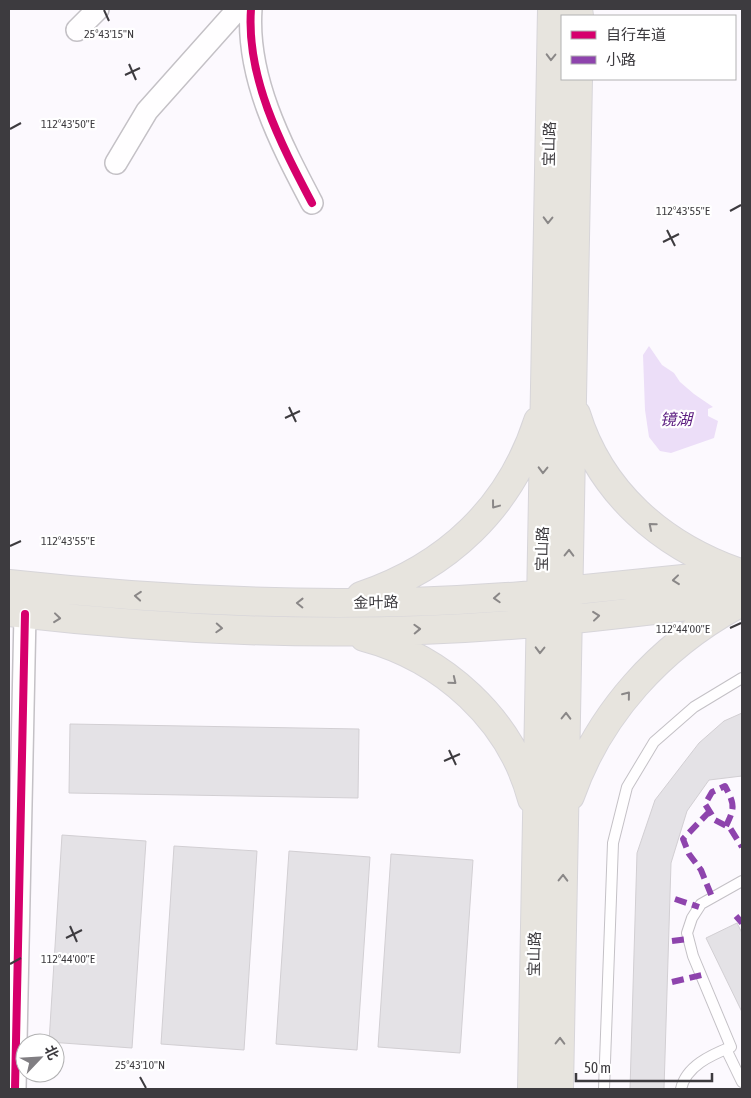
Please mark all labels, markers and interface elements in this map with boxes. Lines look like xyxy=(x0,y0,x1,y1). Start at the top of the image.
legend xyxy=(561,15,736,80)
text: 自行车道 xyxy=(606,26,666,43)
text: 25°43'15"N xyxy=(84,27,134,41)
text: 小路 xyxy=(606,51,636,68)
one-way arrow xyxy=(546,54,556,62)
text: 112°43'50"E xyxy=(41,117,95,131)
street label: 宝山路 xyxy=(540,121,558,167)
text: 112°43'55"E xyxy=(656,204,710,218)
one-way arrow xyxy=(543,216,553,224)
water label: 镜湖 xyxy=(660,410,695,428)
one-way arrow xyxy=(538,466,548,474)
one-way arrow xyxy=(492,499,500,508)
one-way arrow xyxy=(649,522,658,531)
street label: 宝山路 xyxy=(533,526,551,572)
text: 112°43'55"E xyxy=(41,534,95,548)
one-way arrow xyxy=(564,549,574,556)
one-way arrow xyxy=(672,574,680,585)
one-way arrow xyxy=(133,591,141,602)
one-way arrow xyxy=(493,592,501,603)
street label: 金叶路 xyxy=(353,593,399,611)
one-way arrow xyxy=(296,598,304,608)
one-way arrow xyxy=(592,611,600,622)
one-way arrow xyxy=(54,612,62,623)
text: 112°44'00"E xyxy=(656,622,710,636)
one-way arrow xyxy=(216,623,224,634)
one-way arrow xyxy=(413,624,421,635)
one-way arrow xyxy=(535,646,545,654)
one-way arrow xyxy=(447,675,456,683)
one-way arrow xyxy=(622,691,631,700)
one-way arrow xyxy=(561,711,571,719)
one-way arrow xyxy=(558,874,568,882)
street label: 宝山路 xyxy=(525,931,543,977)
text: 112°44'00"E xyxy=(41,952,95,966)
north arrow xyxy=(15,1033,65,1083)
one-way arrow xyxy=(554,1036,565,1044)
text: 北 xyxy=(42,1043,62,1062)
scale bar xyxy=(576,1050,712,1082)
text: 25°43'10"N xyxy=(115,1058,165,1072)
text: 50 m xyxy=(584,1059,611,1076)

